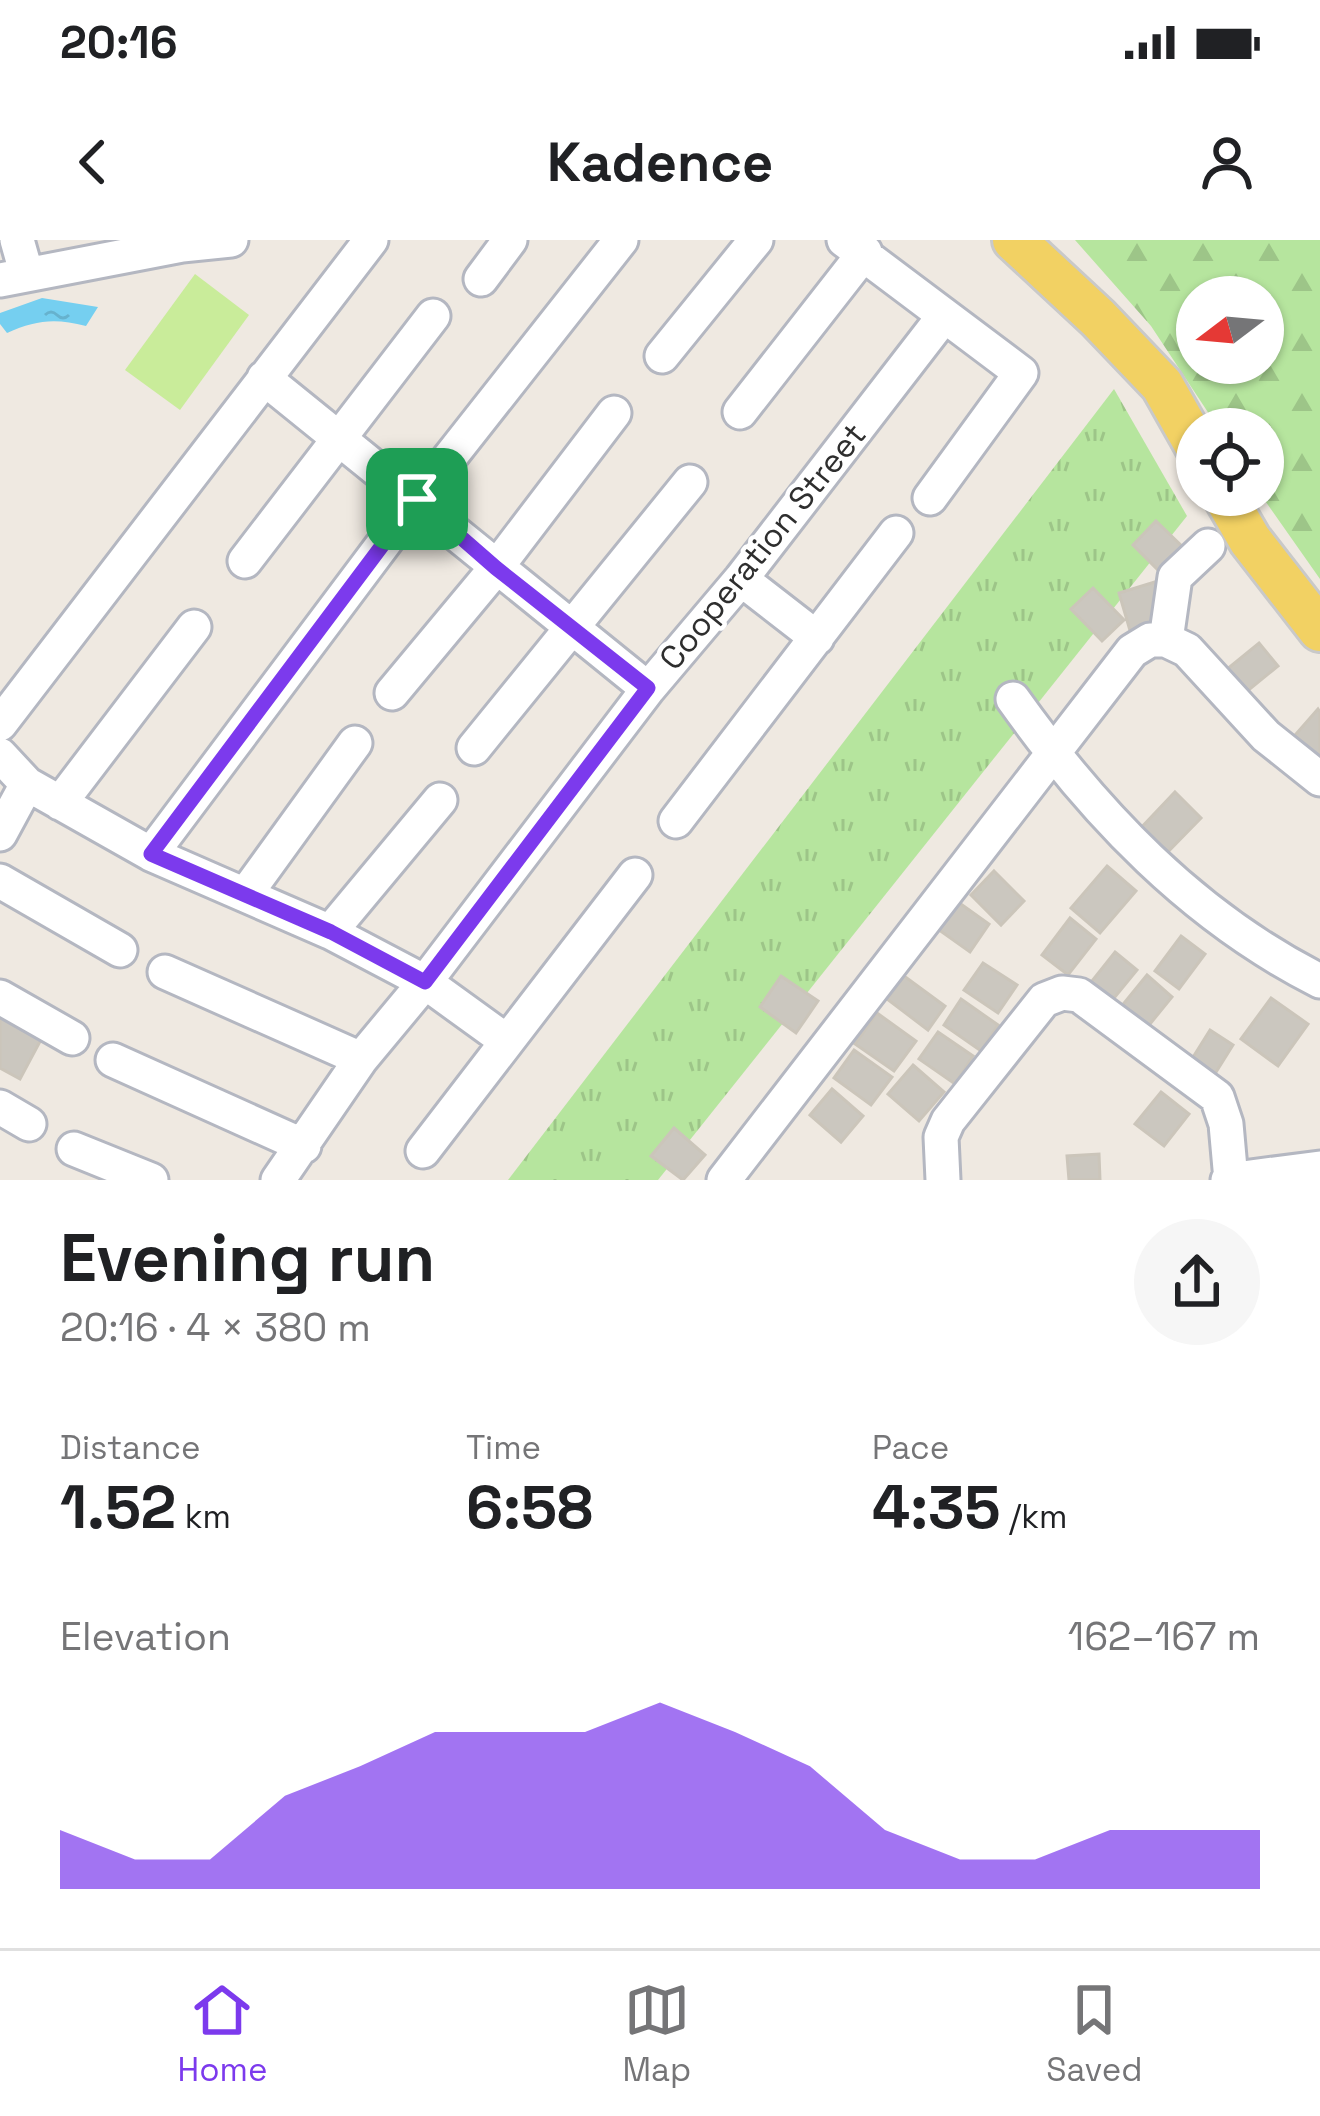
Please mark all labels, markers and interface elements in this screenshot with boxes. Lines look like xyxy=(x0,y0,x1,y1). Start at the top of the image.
text: 20:16 xyxy=(60,14,177,71)
text: Kadence xyxy=(547,128,773,197)
icon: back xyxy=(60,129,126,195)
icon: person xyxy=(1194,129,1260,195)
north arrow xyxy=(1176,276,1284,384)
map controls xyxy=(1176,276,1284,516)
button: locate xyxy=(1176,408,1284,516)
street label: Cooperation Street xyxy=(650,415,875,679)
pin xyxy=(366,448,468,550)
icon: arrive xyxy=(384,466,450,532)
text: Evening run xyxy=(60,1216,435,1300)
button: share xyxy=(1134,1219,1260,1345)
text: 20:16 · 4 × 380 m xyxy=(60,1303,371,1352)
text: Distance xyxy=(60,1427,201,1469)
text: Time xyxy=(466,1427,541,1469)
text: Pace xyxy=(872,1427,949,1469)
text: 1.52 xyxy=(60,1469,176,1546)
text: 6:58 xyxy=(466,1469,593,1546)
text: 4:35 xyxy=(872,1469,1001,1546)
text: km xyxy=(176,1496,231,1538)
text: /km xyxy=(1001,1496,1067,1538)
text: Elevation xyxy=(60,1612,231,1661)
text: 162–167 m xyxy=(1068,1612,1260,1661)
tab: Home xyxy=(178,1977,267,2091)
tab: Map xyxy=(622,1977,691,2091)
tab: Saved xyxy=(1046,1977,1142,2091)

